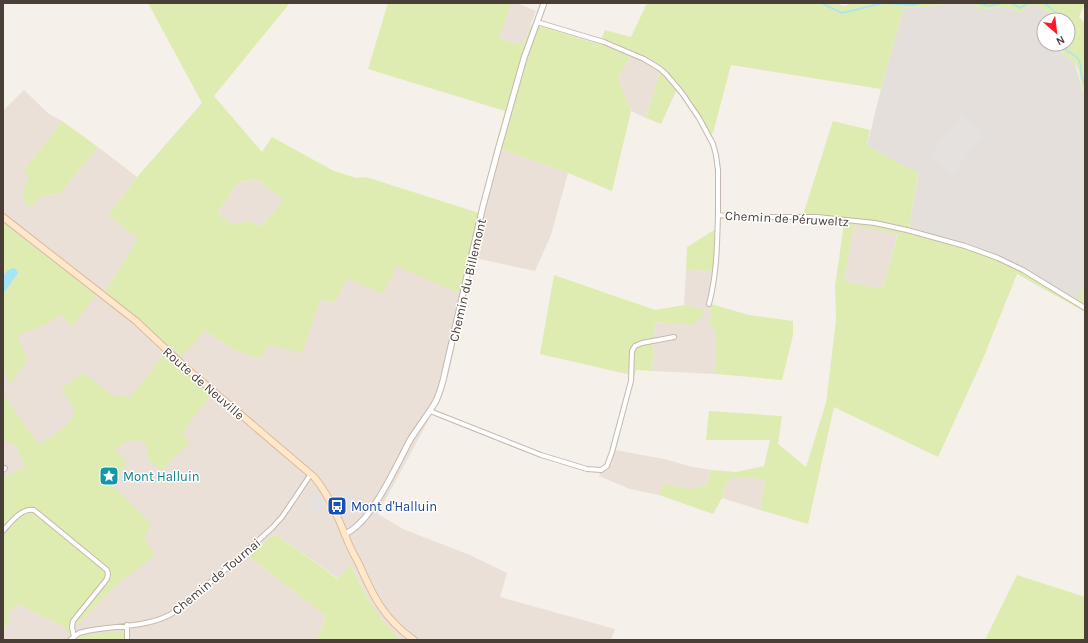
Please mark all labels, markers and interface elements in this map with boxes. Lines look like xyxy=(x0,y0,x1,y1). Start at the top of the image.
north arrow xyxy=(1036,12,1076,52)
text: N xyxy=(1054,33,1067,48)
street label: Chemin de Péruweltz xyxy=(725,208,849,229)
street label: Chemin du Billemont xyxy=(446,217,489,343)
street label: Route de Neuville xyxy=(160,344,248,423)
place icon: Mont Halluin xyxy=(98,465,120,487)
place label: Mont Halluin xyxy=(123,469,200,484)
bus stop icon: Mont d'Halluin xyxy=(326,495,348,517)
place label: Mont d'Halluin xyxy=(351,499,437,514)
street label: Chemin de Tournai xyxy=(169,535,264,618)

